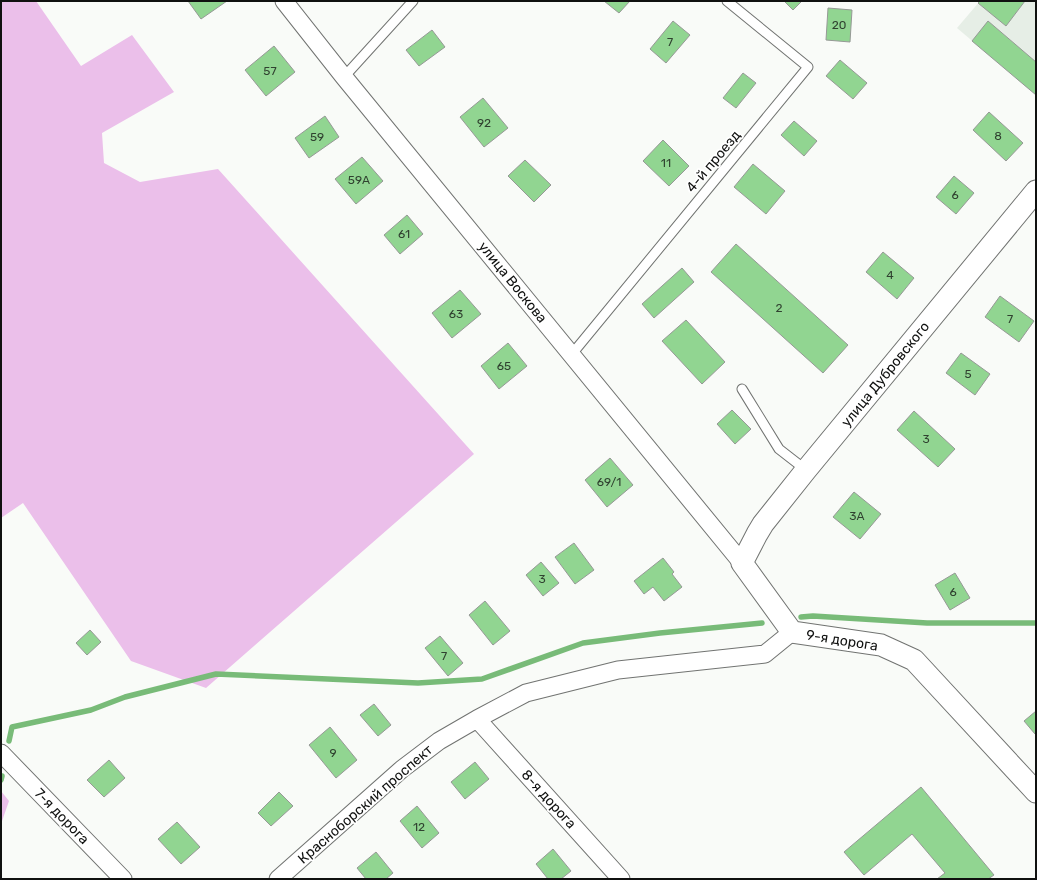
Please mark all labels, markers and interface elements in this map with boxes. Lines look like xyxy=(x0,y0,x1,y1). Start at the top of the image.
house number: 20 xyxy=(832,18,846,32)
house number: 7 xyxy=(667,35,673,49)
house number: 57 xyxy=(263,64,277,78)
house number: 92 xyxy=(477,116,491,130)
street label: 4-й проезд xyxy=(683,127,744,196)
house number: 8 xyxy=(994,129,1002,143)
house number: 59 xyxy=(310,130,324,144)
house number: 11 xyxy=(661,156,671,170)
house number: 59А xyxy=(348,173,370,187)
house number: 6 xyxy=(951,188,959,202)
house number: 61 xyxy=(398,227,410,241)
street label: улица Воскова xyxy=(475,238,551,326)
house number: 4 xyxy=(886,268,894,282)
house number: 2 xyxy=(775,301,783,315)
house number: 63 xyxy=(449,307,463,321)
house number: 7 xyxy=(1007,312,1013,326)
street label: улица Дубровского xyxy=(838,318,933,430)
house number: 65 xyxy=(497,359,511,373)
house number: 5 xyxy=(964,367,972,381)
house number: 3 xyxy=(922,432,930,446)
house number: 69/1 xyxy=(597,475,621,489)
house number: 3А xyxy=(849,509,865,523)
house number: 3 xyxy=(538,572,546,586)
house number: 6 xyxy=(949,585,957,599)
street label: 9-я дорога xyxy=(805,626,879,655)
house number: 7 xyxy=(441,649,447,663)
street label: Красноборский проспект xyxy=(295,741,436,867)
house number: 9 xyxy=(329,746,337,760)
street label: 8-я дорога xyxy=(518,766,579,832)
street label: 7-я дорога xyxy=(31,785,92,848)
house number: 12 xyxy=(413,820,425,834)

